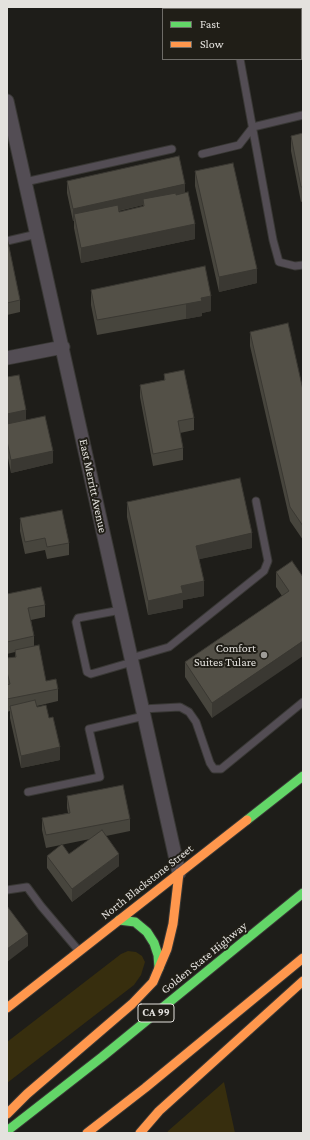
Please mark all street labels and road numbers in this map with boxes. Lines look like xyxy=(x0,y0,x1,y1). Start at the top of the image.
street label: East Merritt Avenue xyxy=(76,438,110,534)
street label: North Blackstone Street xyxy=(98,841,196,923)
street label: Golden State Highway xyxy=(158,919,250,997)
road number: CA 99 xyxy=(138,1004,174,1022)

